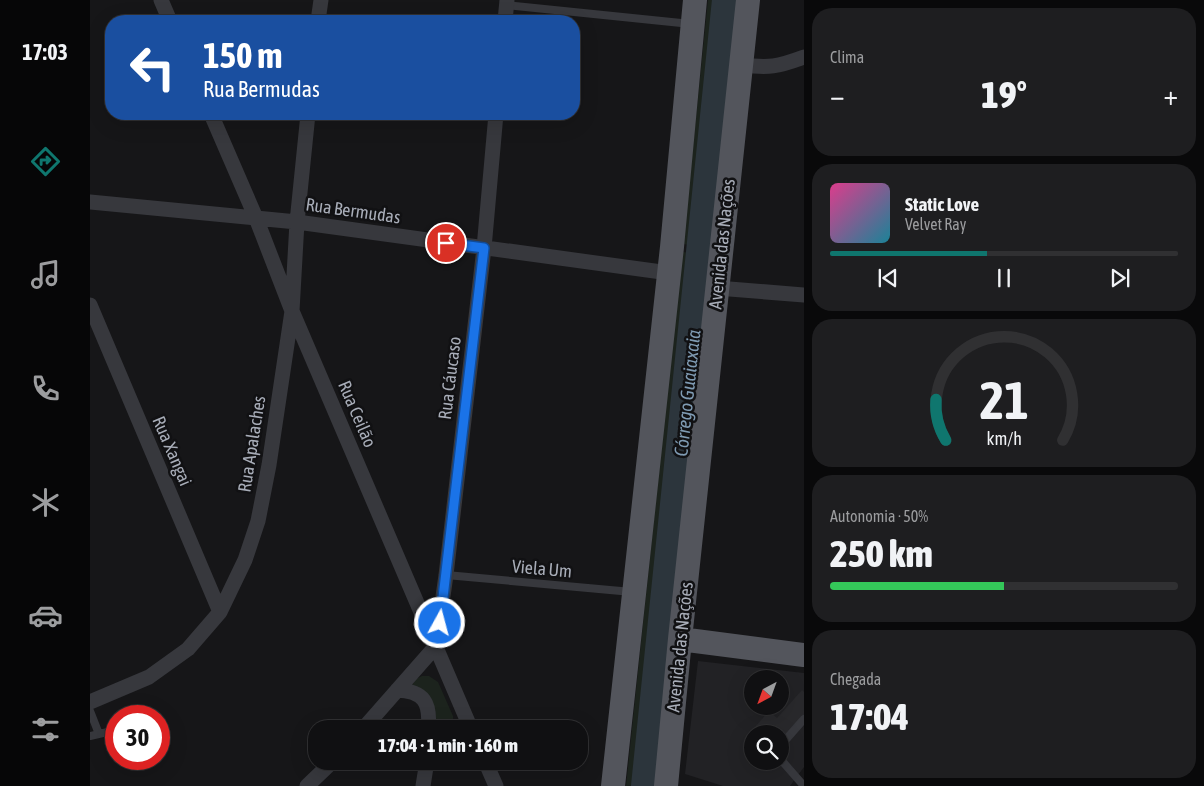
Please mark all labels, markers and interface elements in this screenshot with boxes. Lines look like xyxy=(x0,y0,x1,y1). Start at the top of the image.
icon: left xyxy=(120,35,185,100)
text: 150 m xyxy=(203,35,282,75)
text: 17:03 xyxy=(22,39,68,65)
text: Clima xyxy=(830,48,864,66)
text: 19° xyxy=(981,73,1027,116)
text: Rua Bermudas xyxy=(203,76,320,102)
text: − xyxy=(830,79,845,111)
text: + xyxy=(1163,79,1178,111)
icon: directions xyxy=(28,144,63,179)
street label: Avenida das Nações xyxy=(704,178,739,310)
street label: Rua Bermudas xyxy=(304,193,402,228)
text: Static Love xyxy=(905,193,979,215)
text: Velvet Ray xyxy=(905,215,966,233)
pin xyxy=(425,222,467,264)
icon: arrive xyxy=(432,229,460,257)
icon: music xyxy=(28,257,63,292)
icon: previous xyxy=(874,264,902,292)
icon: pause xyxy=(990,264,1018,292)
icon: next xyxy=(1106,264,1134,292)
water label: Córrego Guaiaxaia xyxy=(669,328,705,457)
street label: Rua Cáucaso xyxy=(434,335,465,421)
text: 21 xyxy=(980,370,1028,430)
icon: phone xyxy=(28,371,63,406)
street label: Rua Ceilão xyxy=(334,377,381,450)
street label: Rua Apalaches xyxy=(234,394,269,494)
street label: Rua Xangai xyxy=(148,413,197,489)
text: km/h xyxy=(986,428,1022,449)
icon: climate xyxy=(28,485,63,520)
text: Autonomia · 50% xyxy=(830,507,928,525)
text: 250 km xyxy=(830,532,933,575)
street label: Viela Um xyxy=(511,555,573,582)
street label: Avenida das Nações xyxy=(662,581,697,713)
position arrow xyxy=(413,596,465,648)
icon: car xyxy=(28,598,63,633)
north arrow xyxy=(744,670,789,715)
map controls xyxy=(744,670,789,770)
text: Chegada xyxy=(830,670,881,688)
text: 17:04 xyxy=(830,695,909,738)
speed limit sign: 30 xyxy=(105,705,170,770)
icon: filters xyxy=(28,712,63,747)
button: search xyxy=(744,725,789,770)
text: 17:04 · 1 min · 160 m xyxy=(378,734,518,756)

